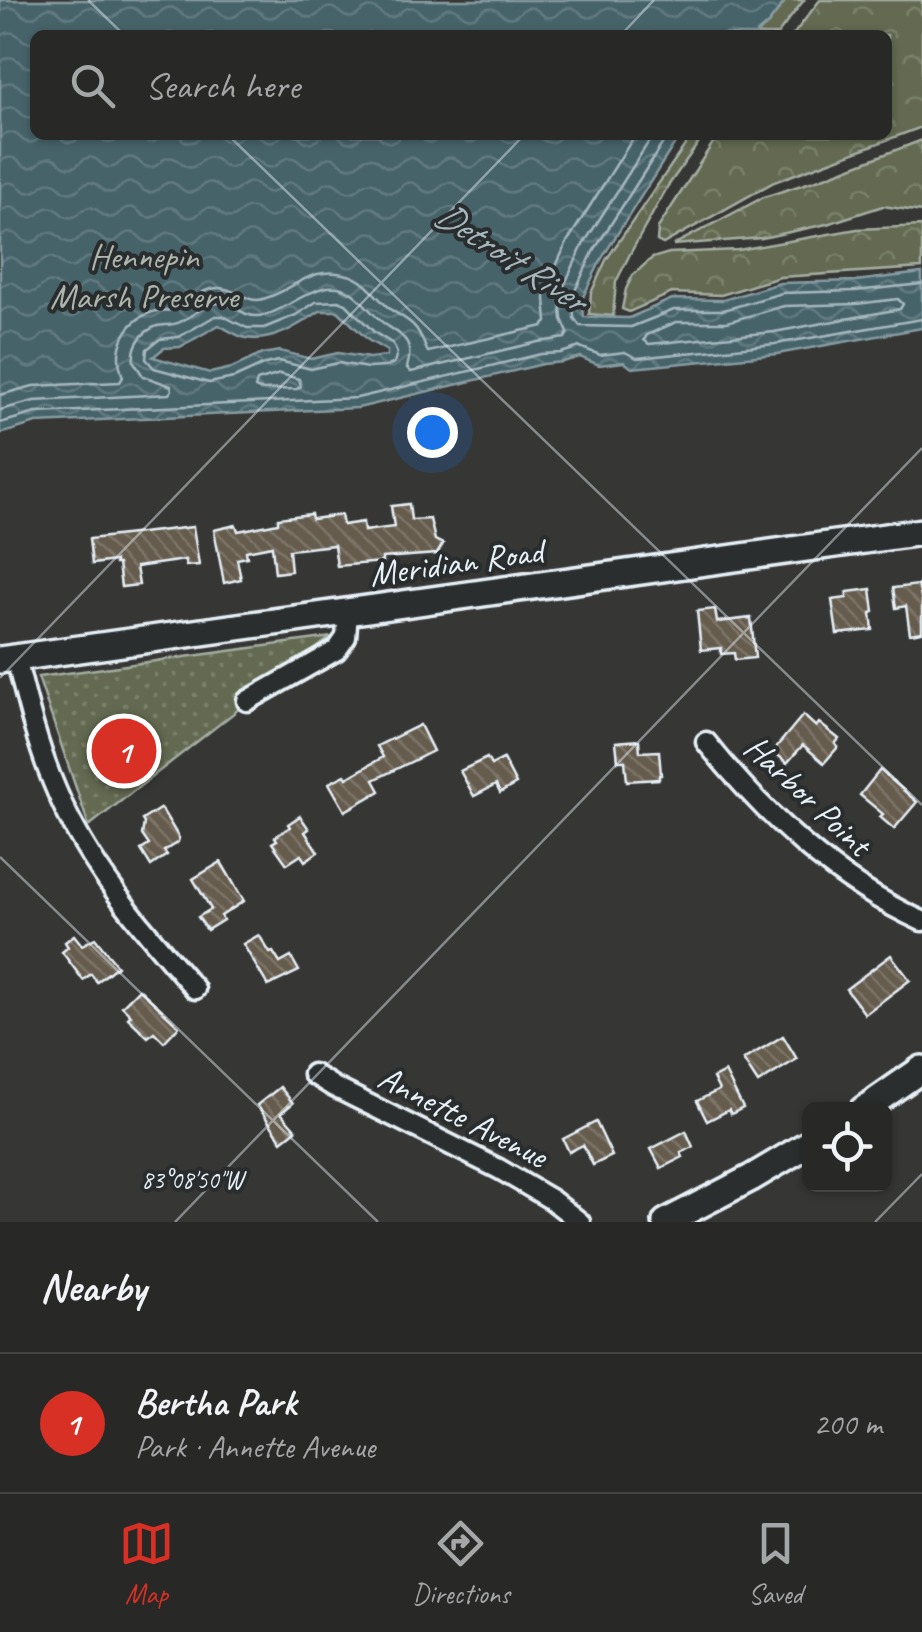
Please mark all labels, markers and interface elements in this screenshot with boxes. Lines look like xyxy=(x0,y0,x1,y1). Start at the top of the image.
search box xyxy=(30,30,892,140)
icon: search xyxy=(65,58,120,113)
text: Search here xyxy=(145,62,300,109)
water label: Detroit River xyxy=(427,190,599,325)
park label: Hennepin Marsh Preserve xyxy=(50,234,241,319)
your location xyxy=(407,407,458,458)
street label: Meridian Road xyxy=(367,527,551,597)
pin: 1 xyxy=(92,714,156,788)
street label: Harbor Point xyxy=(735,725,883,868)
street label: Annette Avenue xyxy=(371,1055,557,1179)
map controls xyxy=(802,1102,892,1192)
button: locate xyxy=(802,1102,892,1192)
text: 83°08'50"W xyxy=(141,1164,247,1196)
text: Nearby xyxy=(40,1261,146,1314)
text: Bertha Park xyxy=(135,1379,296,1426)
text: 1 xyxy=(65,1403,80,1444)
text: 200 m xyxy=(813,1403,882,1444)
text: Park · Annette Avenue xyxy=(135,1426,375,1467)
tab: Map xyxy=(119,1516,174,1611)
tab: Directions xyxy=(412,1516,510,1611)
tab: Saved xyxy=(748,1516,803,1611)

